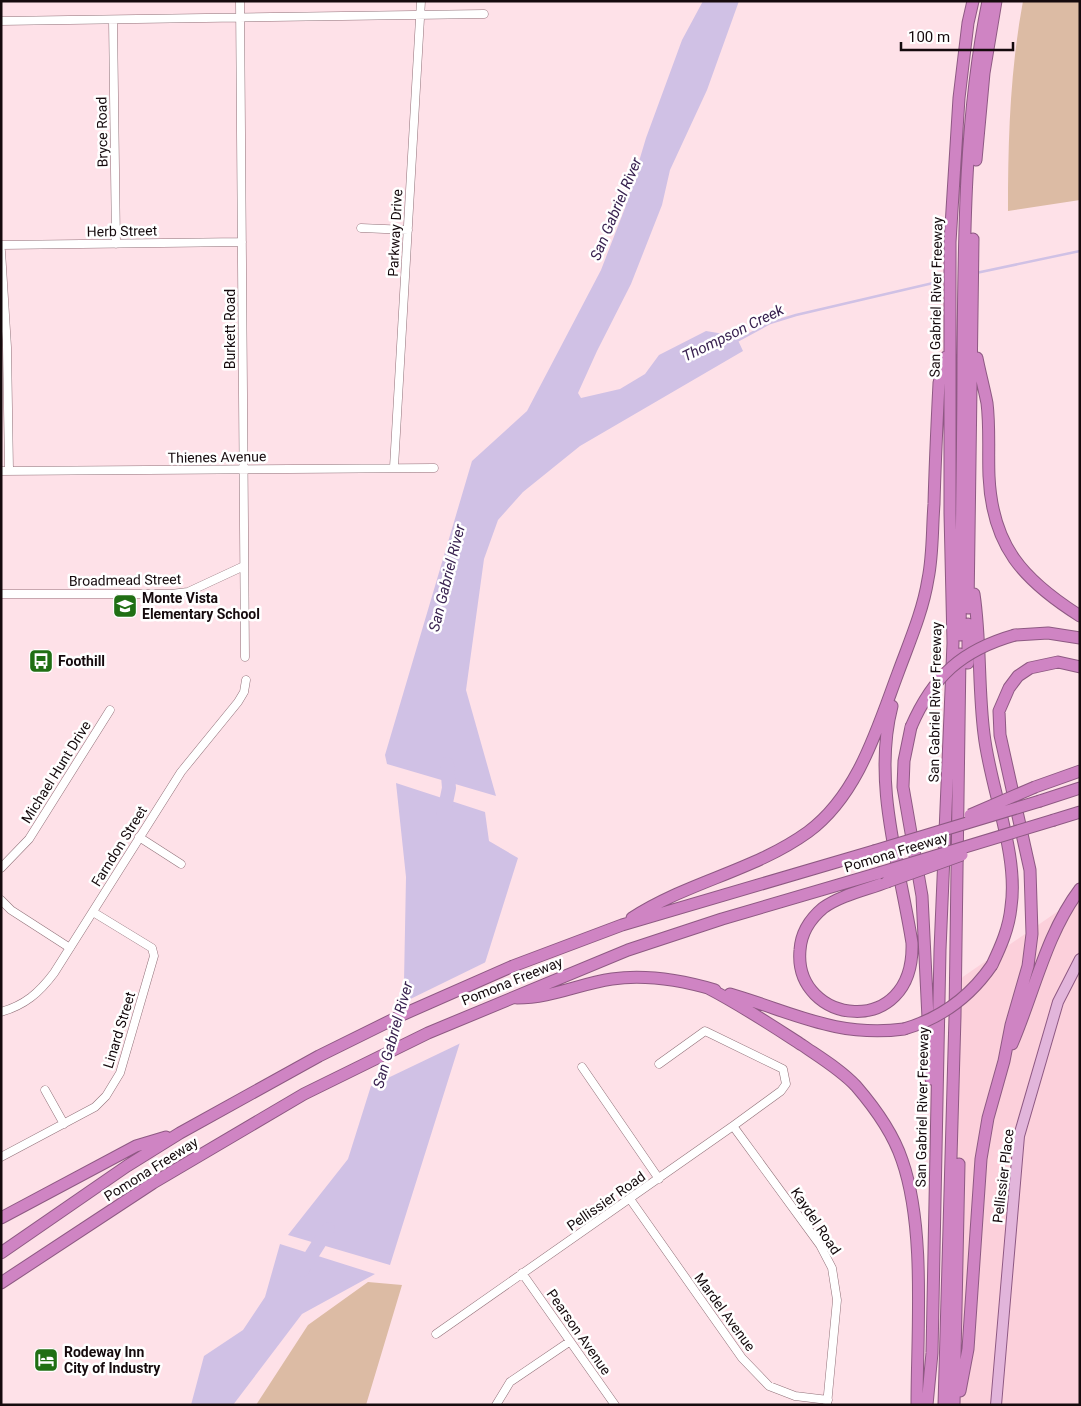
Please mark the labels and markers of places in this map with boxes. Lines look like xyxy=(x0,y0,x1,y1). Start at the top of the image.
place label: Monte Vista Elementary School xyxy=(142,590,260,622)
school or university icon: Monte Vista Elementary School xyxy=(112,593,138,619)
bus stop icon: Foothill xyxy=(28,648,54,674)
place label: Foothill xyxy=(58,653,105,669)
place label: Rodeway Inn City of Industry xyxy=(64,1344,161,1376)
hotel icon: Rodeway Inn City of Industry xyxy=(33,1347,59,1373)

